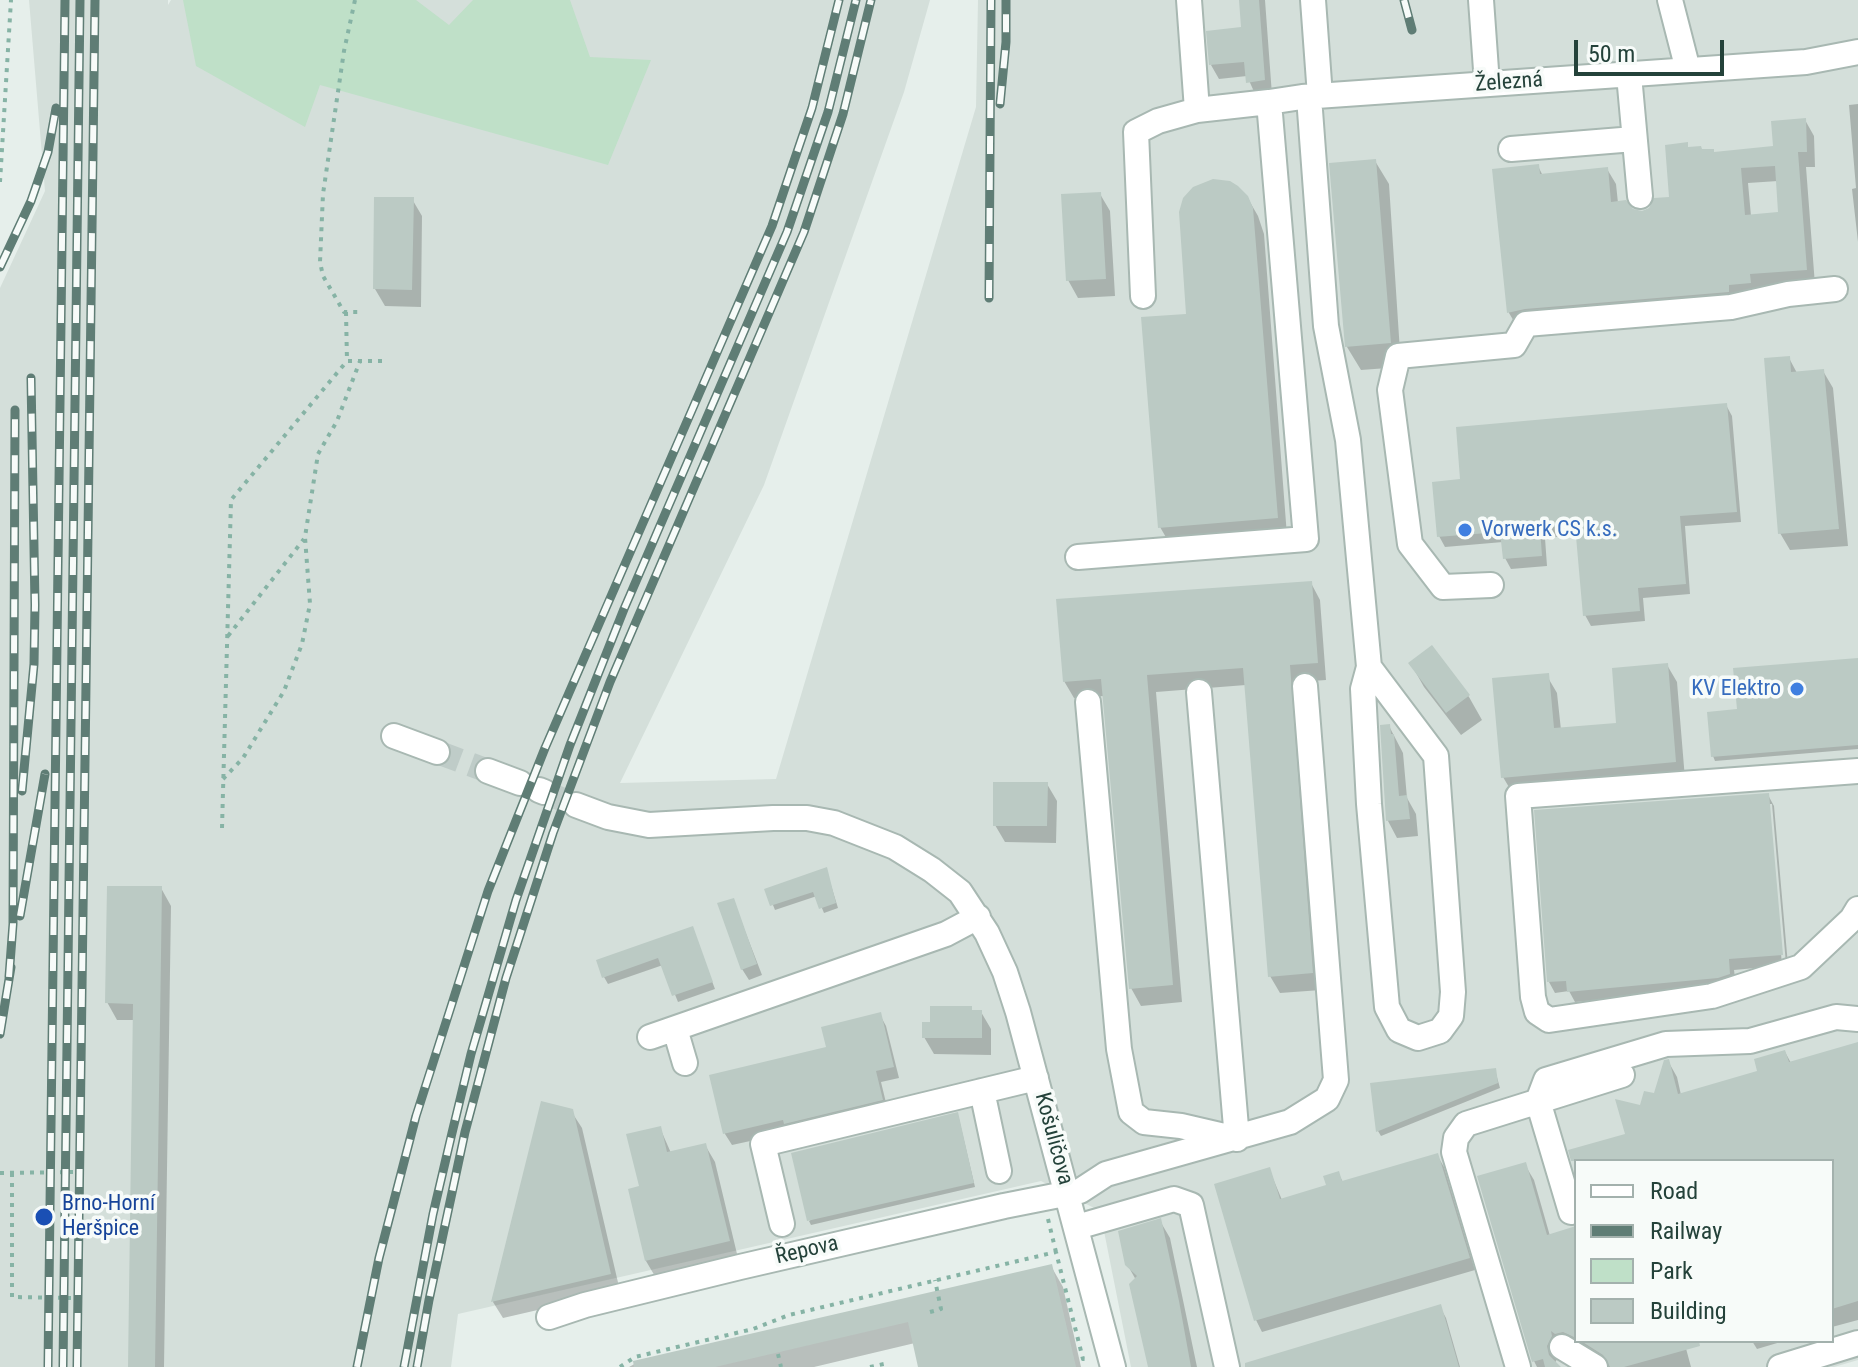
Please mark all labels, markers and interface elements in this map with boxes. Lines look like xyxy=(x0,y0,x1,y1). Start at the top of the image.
scale bar xyxy=(1578,24,1728,74)
text: 50 m xyxy=(1588,40,1635,68)
street label: Železná xyxy=(1474,67,1544,99)
place label: Vorwerk CS k.s. xyxy=(1481,517,1618,543)
marker: Vorwerk CS k.s. xyxy=(1456,521,1474,539)
place label: KV Elektro xyxy=(1691,676,1781,702)
marker: KV Elektro xyxy=(1788,680,1806,698)
street label: Košuličova xyxy=(1028,1090,1078,1188)
legend xyxy=(1574,1159,1834,1343)
text: Road xyxy=(1650,1177,1698,1205)
place label: Brno-Horní Heršpice xyxy=(62,1191,155,1242)
marker: Brno-Horní Heršpice xyxy=(33,1206,55,1228)
text: Railway xyxy=(1650,1217,1722,1245)
street label: Řepova xyxy=(773,1231,841,1271)
text: Park xyxy=(1650,1257,1693,1285)
text: Building xyxy=(1650,1297,1727,1325)

